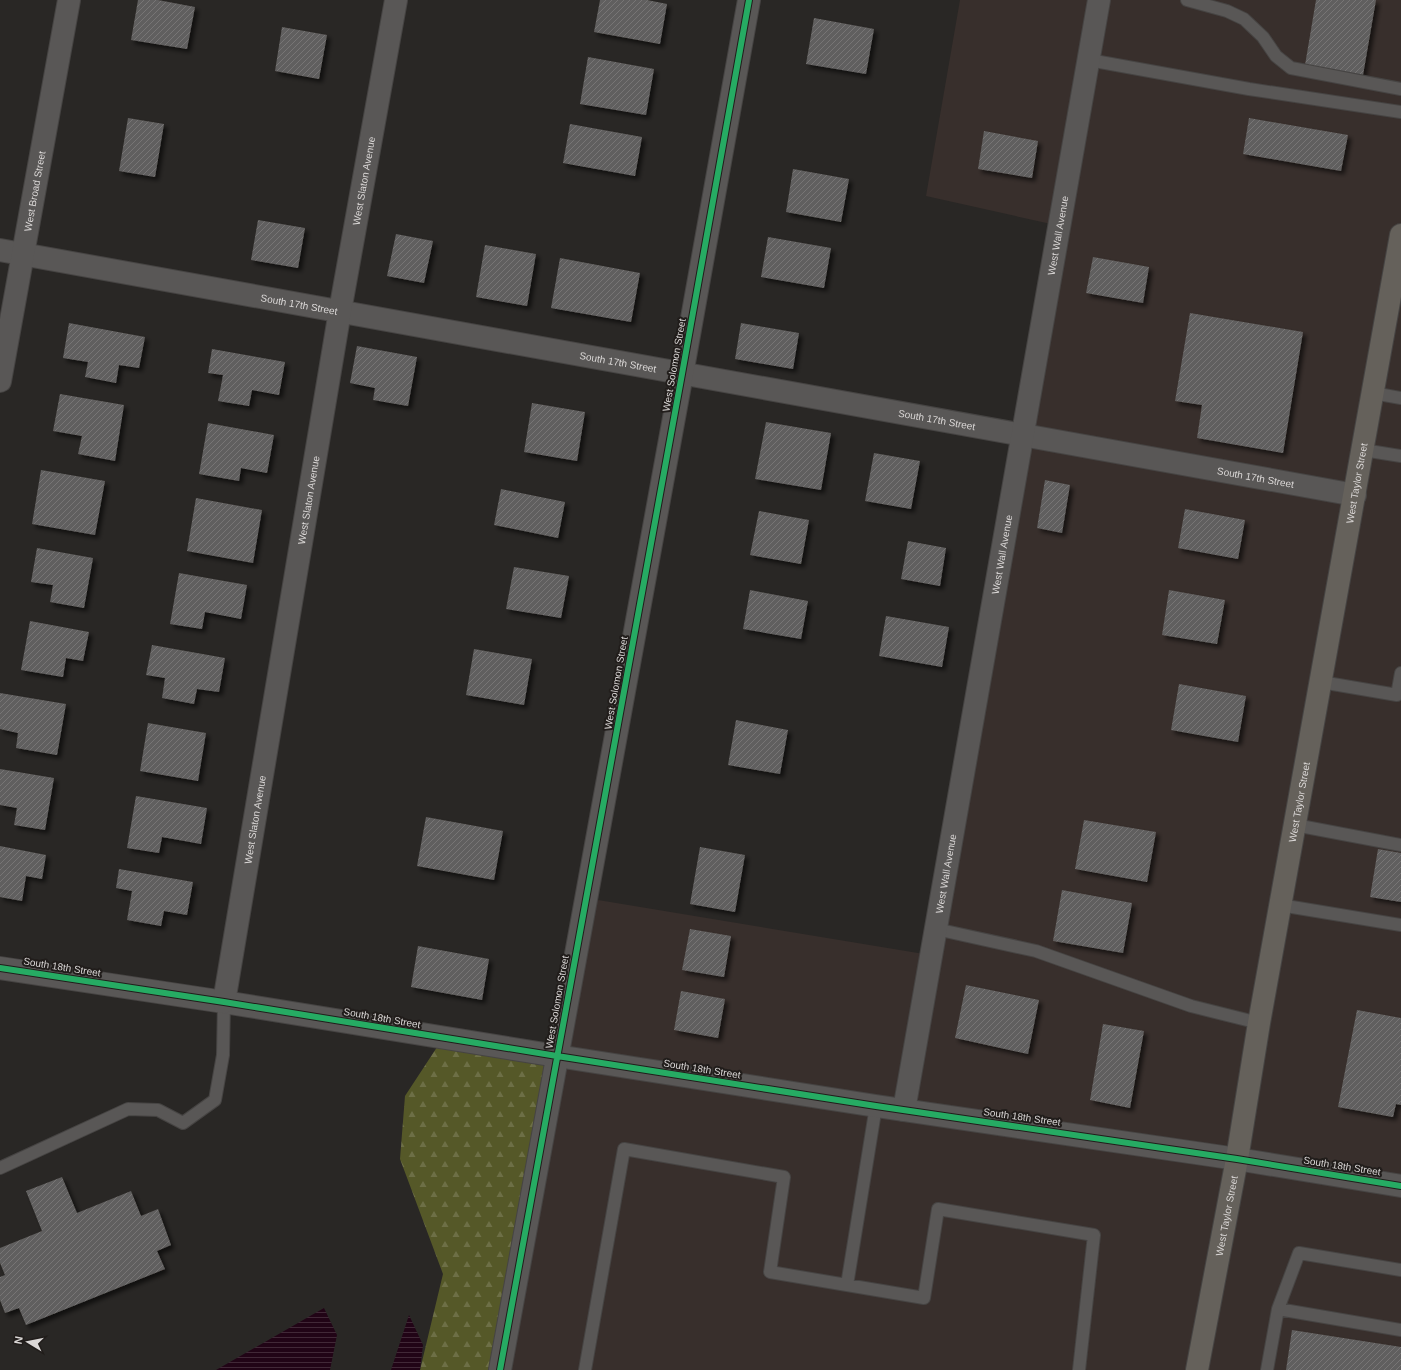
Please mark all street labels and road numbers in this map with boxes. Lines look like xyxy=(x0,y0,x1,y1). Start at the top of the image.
street label: West Slaton Avenue xyxy=(350,135,377,226)
street label: West Broad Street xyxy=(22,150,47,232)
street label: West Wall Avenue xyxy=(1045,194,1070,276)
street label: South 17th Street xyxy=(260,292,339,316)
street label: West Solomon Street xyxy=(660,317,688,412)
street label: South 17th Street xyxy=(579,349,657,374)
street label: South 17th Street xyxy=(898,407,976,432)
street label: West Taylor Street xyxy=(1344,442,1369,524)
street label: West Slaton Avenue xyxy=(295,454,321,545)
street label: South 17th Street xyxy=(1216,465,1295,489)
street label: West Wall Avenue xyxy=(989,513,1014,595)
street label: West Solomon Street xyxy=(602,635,630,730)
street label: West Taylor Street xyxy=(1286,761,1311,843)
street label: West Slaton Avenue xyxy=(242,774,268,865)
street label: West Wall Avenue xyxy=(933,833,958,914)
street label: West Solomon Street xyxy=(543,954,571,1049)
street label: South 18th Street xyxy=(23,955,102,979)
street label: South 18th Street xyxy=(343,1006,421,1030)
street label: South 18th Street xyxy=(663,1057,742,1081)
street label: South 18th Street xyxy=(983,1106,1062,1128)
street label: South 18th Street xyxy=(1303,1154,1382,1178)
street label: West Taylor Street xyxy=(1213,1175,1239,1257)

